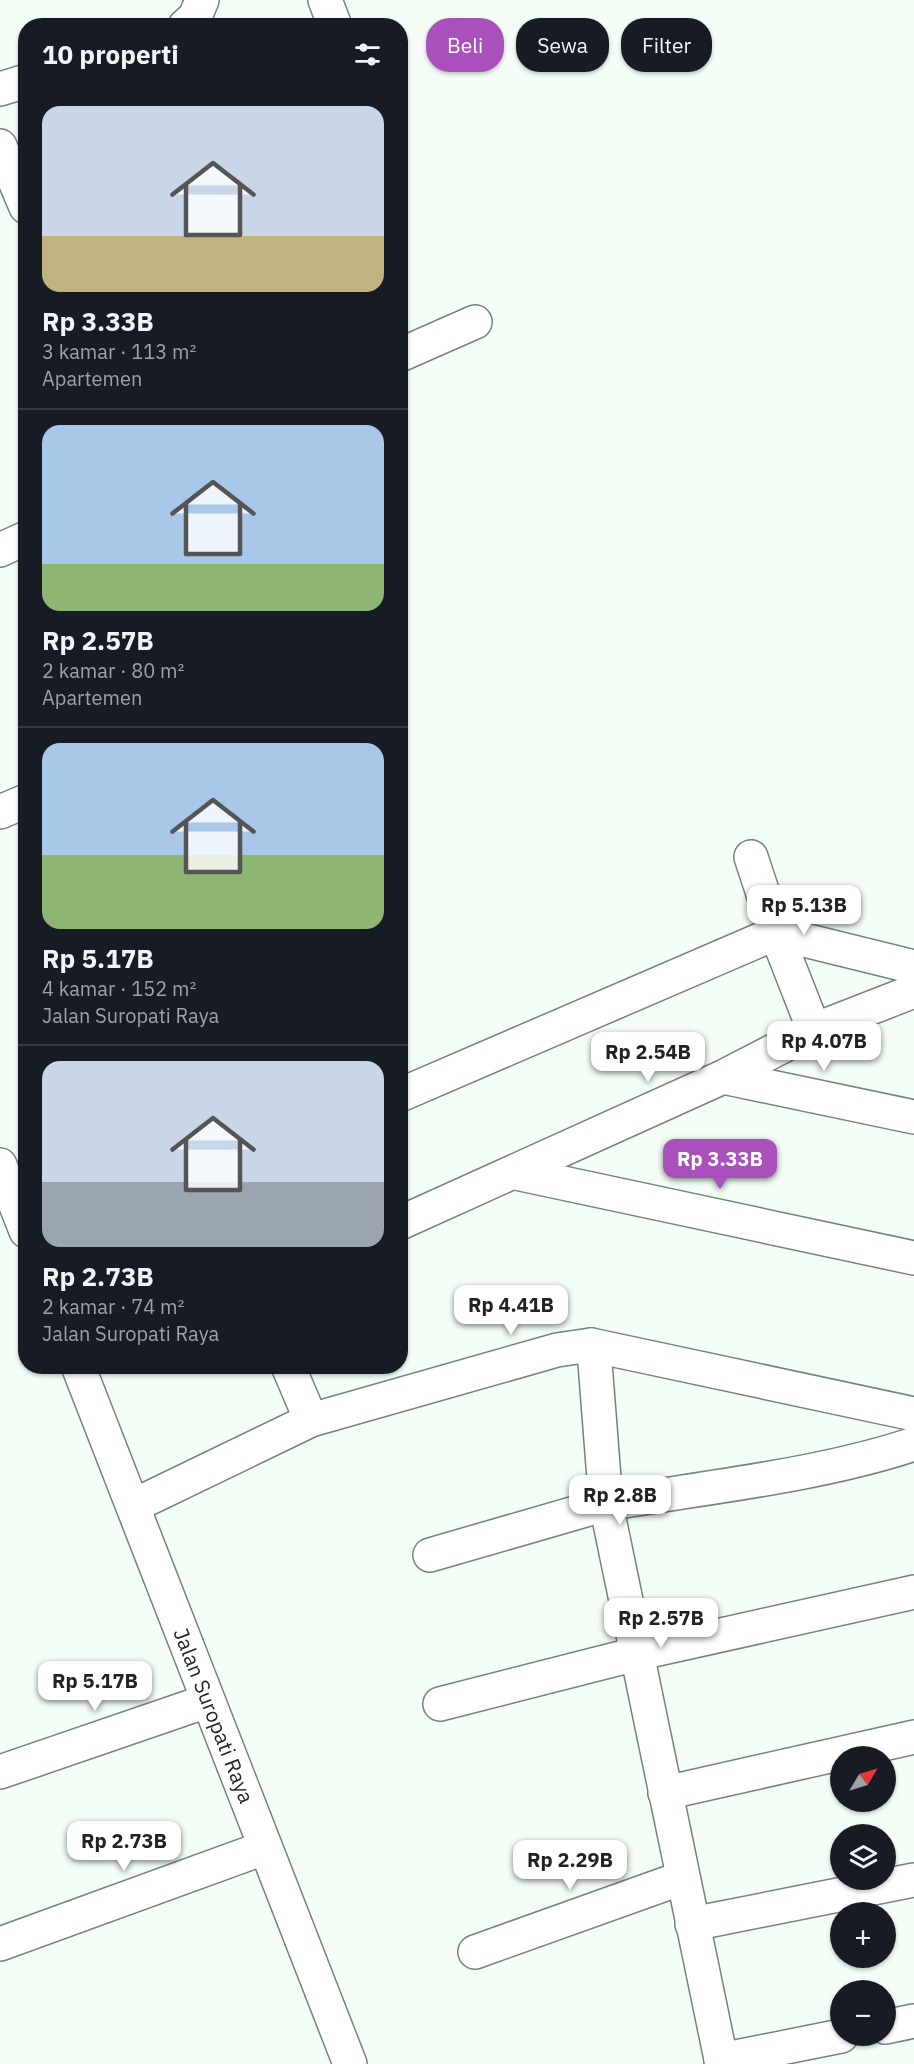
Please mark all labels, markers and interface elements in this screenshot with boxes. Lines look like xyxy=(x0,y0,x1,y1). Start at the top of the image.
chip: Beli xyxy=(426,18,504,72)
chip: Sewa xyxy=(516,18,609,72)
chip: Filter xyxy=(621,18,712,72)
text: 10 properti xyxy=(42,37,179,71)
icon: filters xyxy=(351,38,384,71)
icon: home xyxy=(159,145,267,253)
text: Rp 3.33B xyxy=(42,304,154,338)
text: 3 kamar · 113 m² xyxy=(42,338,196,365)
text: Apartemen xyxy=(42,365,142,392)
icon: home xyxy=(159,464,267,572)
text: Rp 2.57B xyxy=(42,623,154,657)
text: 2 kamar · 80 m² xyxy=(42,657,184,684)
text: Apartemen xyxy=(42,684,142,711)
icon: home xyxy=(159,782,267,890)
pin: Rp 5.13B xyxy=(742,885,866,936)
text: Rp 5.13B xyxy=(761,891,847,918)
text: Rp 5.17B xyxy=(42,941,154,975)
text: 4 kamar · 152 m² xyxy=(42,975,196,1002)
text: Jalan Suropati Raya xyxy=(42,1002,219,1029)
pin: Rp 4.07B xyxy=(762,1021,886,1072)
text: Rp 4.07B xyxy=(781,1027,867,1054)
pin: Rp 2.54B xyxy=(586,1032,710,1083)
text: Rp 2.54B xyxy=(605,1038,691,1065)
icon: home xyxy=(159,1100,267,1208)
pin: Rp 3.33B xyxy=(658,1139,782,1190)
text: Rp 3.33B xyxy=(677,1145,763,1172)
text: Rp 2.73B xyxy=(42,1259,154,1293)
pin: Rp 4.41B xyxy=(449,1285,573,1336)
text: Rp 4.41B xyxy=(468,1291,554,1318)
text: 2 kamar · 74 m² xyxy=(42,1293,184,1320)
text: Jalan Suropati Raya xyxy=(42,1320,219,1347)
pin: Rp 2.8B xyxy=(565,1475,675,1526)
text: Rp 2.8B xyxy=(583,1481,657,1508)
pin: Rp 2.57B xyxy=(599,1598,723,1649)
text: Rp 2.57B xyxy=(618,1604,704,1631)
street label: Jalan Suropati Raya xyxy=(167,1624,261,1807)
pin: Rp 5.17B xyxy=(33,1661,157,1712)
text: Rp 5.17B xyxy=(52,1667,138,1694)
north arrow xyxy=(830,1746,896,1812)
map controls xyxy=(830,1746,896,2046)
pin: Rp 2.73B xyxy=(62,1821,186,1872)
button: layers xyxy=(830,1824,896,1890)
text: Rp 2.73B xyxy=(81,1827,167,1854)
pin: Rp 2.29B xyxy=(508,1840,632,1891)
text: Rp 2.29B xyxy=(527,1846,613,1873)
button: + xyxy=(830,1902,896,1968)
button: − xyxy=(830,1980,896,2046)

